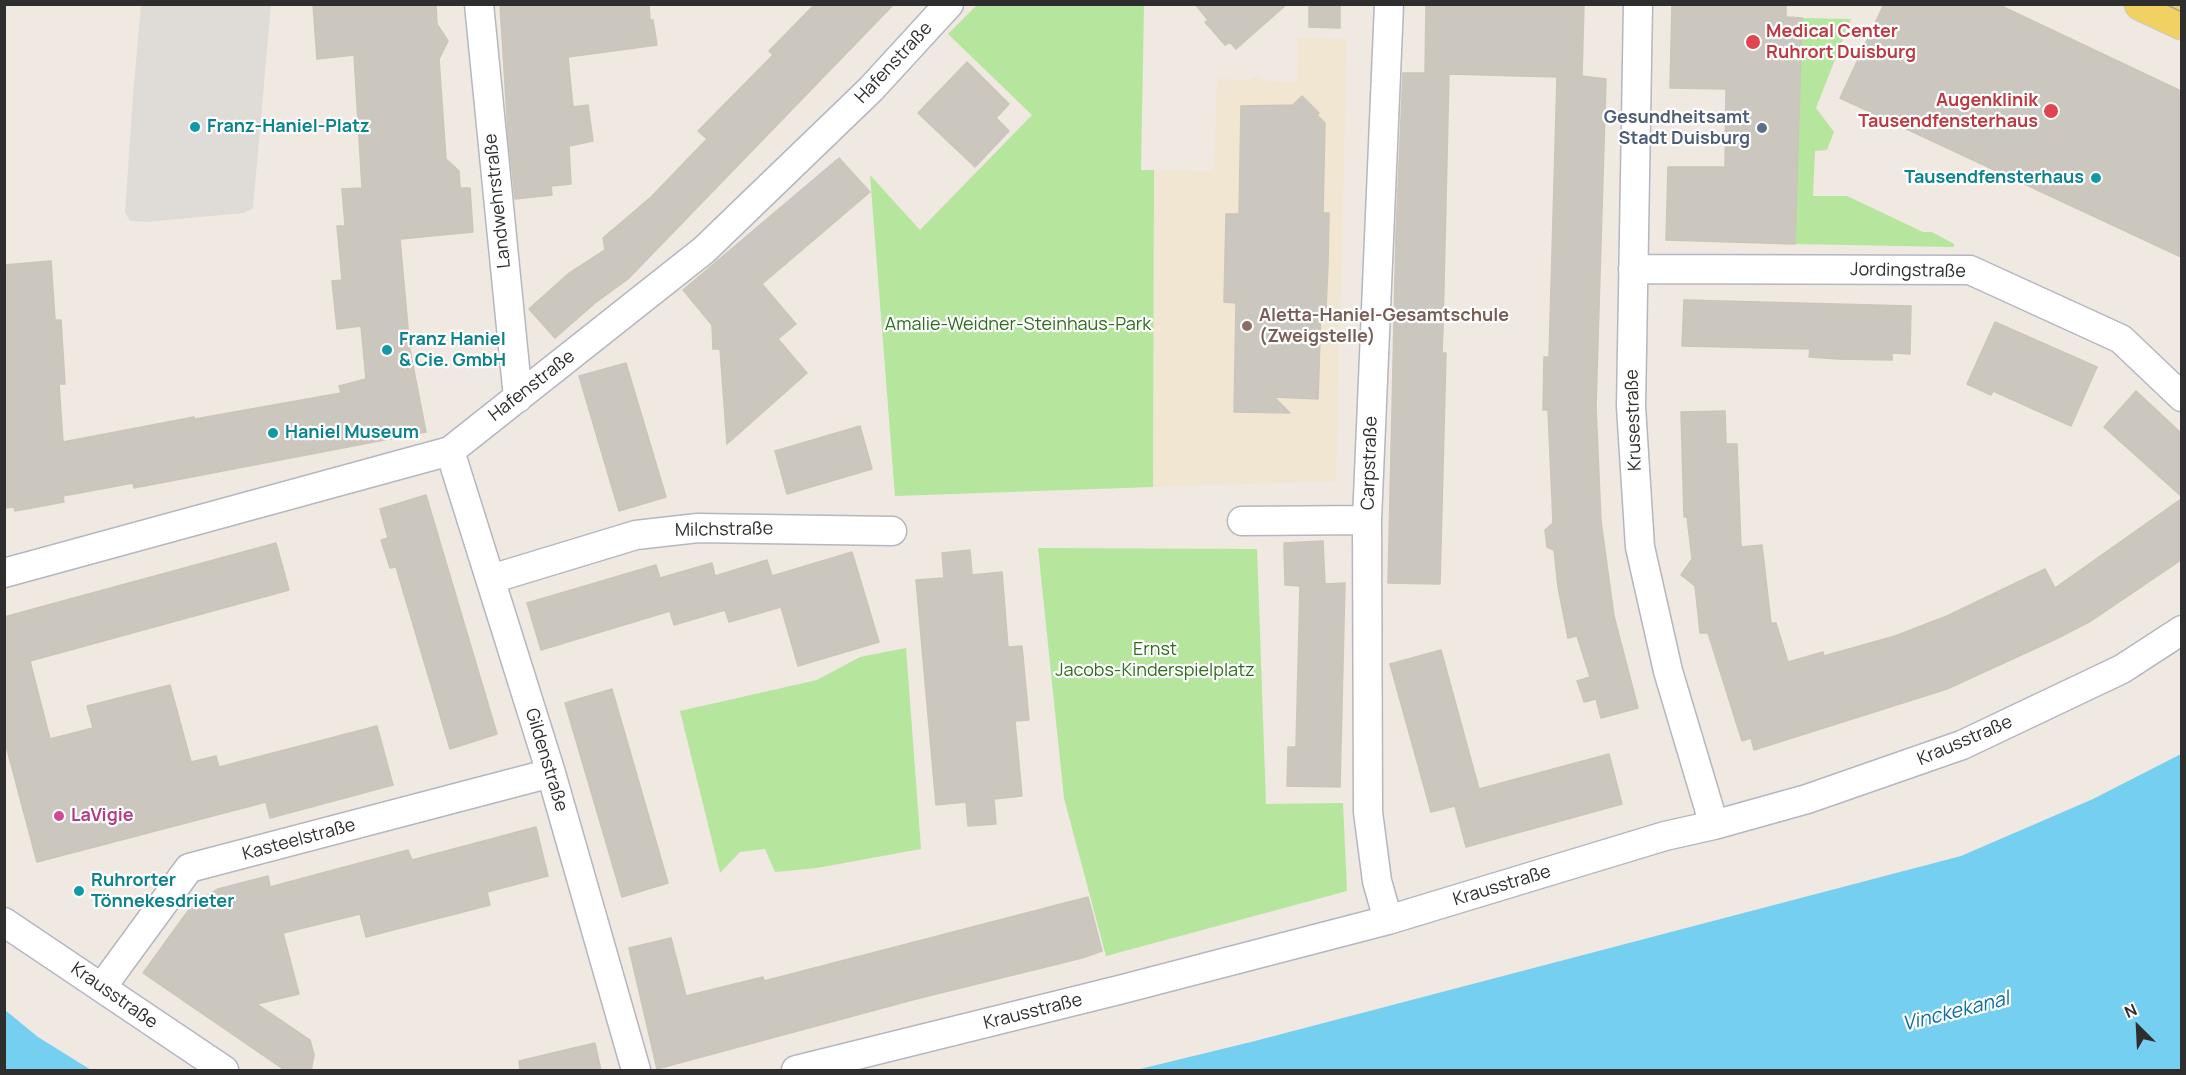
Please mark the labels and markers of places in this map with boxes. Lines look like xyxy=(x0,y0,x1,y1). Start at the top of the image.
place label: Medical Center Ruhrort Duisburg xyxy=(1766,21,1916,63)
marker: Medical Center Ruhrort Duisburg xyxy=(1744,33,1762,51)
place label: Augenklinik Tausendfensterhaus xyxy=(1858,90,2038,132)
marker: Augenklinik Tausendfensterhaus xyxy=(2042,102,2060,120)
place label: Gesundheitsamt Stadt Duisburg xyxy=(1604,107,1750,150)
place label: Franz-Haniel-Platz xyxy=(207,116,370,138)
marker: Franz-Haniel-Platz xyxy=(188,120,202,134)
marker: Gesundheitsamt Stadt Duisburg xyxy=(1755,121,1769,135)
place label: Tausendfensterhaus xyxy=(1904,167,2084,189)
marker: Tausendfensterhaus xyxy=(2089,171,2103,185)
place label: Aletta-Haniel-Gesamtschule (Zweigstelle) xyxy=(1259,305,1509,348)
marker: Aletta-Haniel-Gesamtschule (Zweigstelle) xyxy=(1240,319,1254,333)
place label: Franz Haniel & Cie. GmbH xyxy=(399,329,506,372)
marker: Franz Haniel & Cie. GmbH xyxy=(380,343,394,357)
place label: Haniel Museum xyxy=(285,422,419,444)
marker: Haniel Museum xyxy=(266,426,280,440)
place label: LaVigie xyxy=(71,805,134,827)
marker: LaVigie xyxy=(52,809,66,823)
place label: Ruhrorter Tönnekesdrieter xyxy=(91,870,234,912)
marker: Ruhrorter Tönnekesdrieter xyxy=(72,884,86,898)

